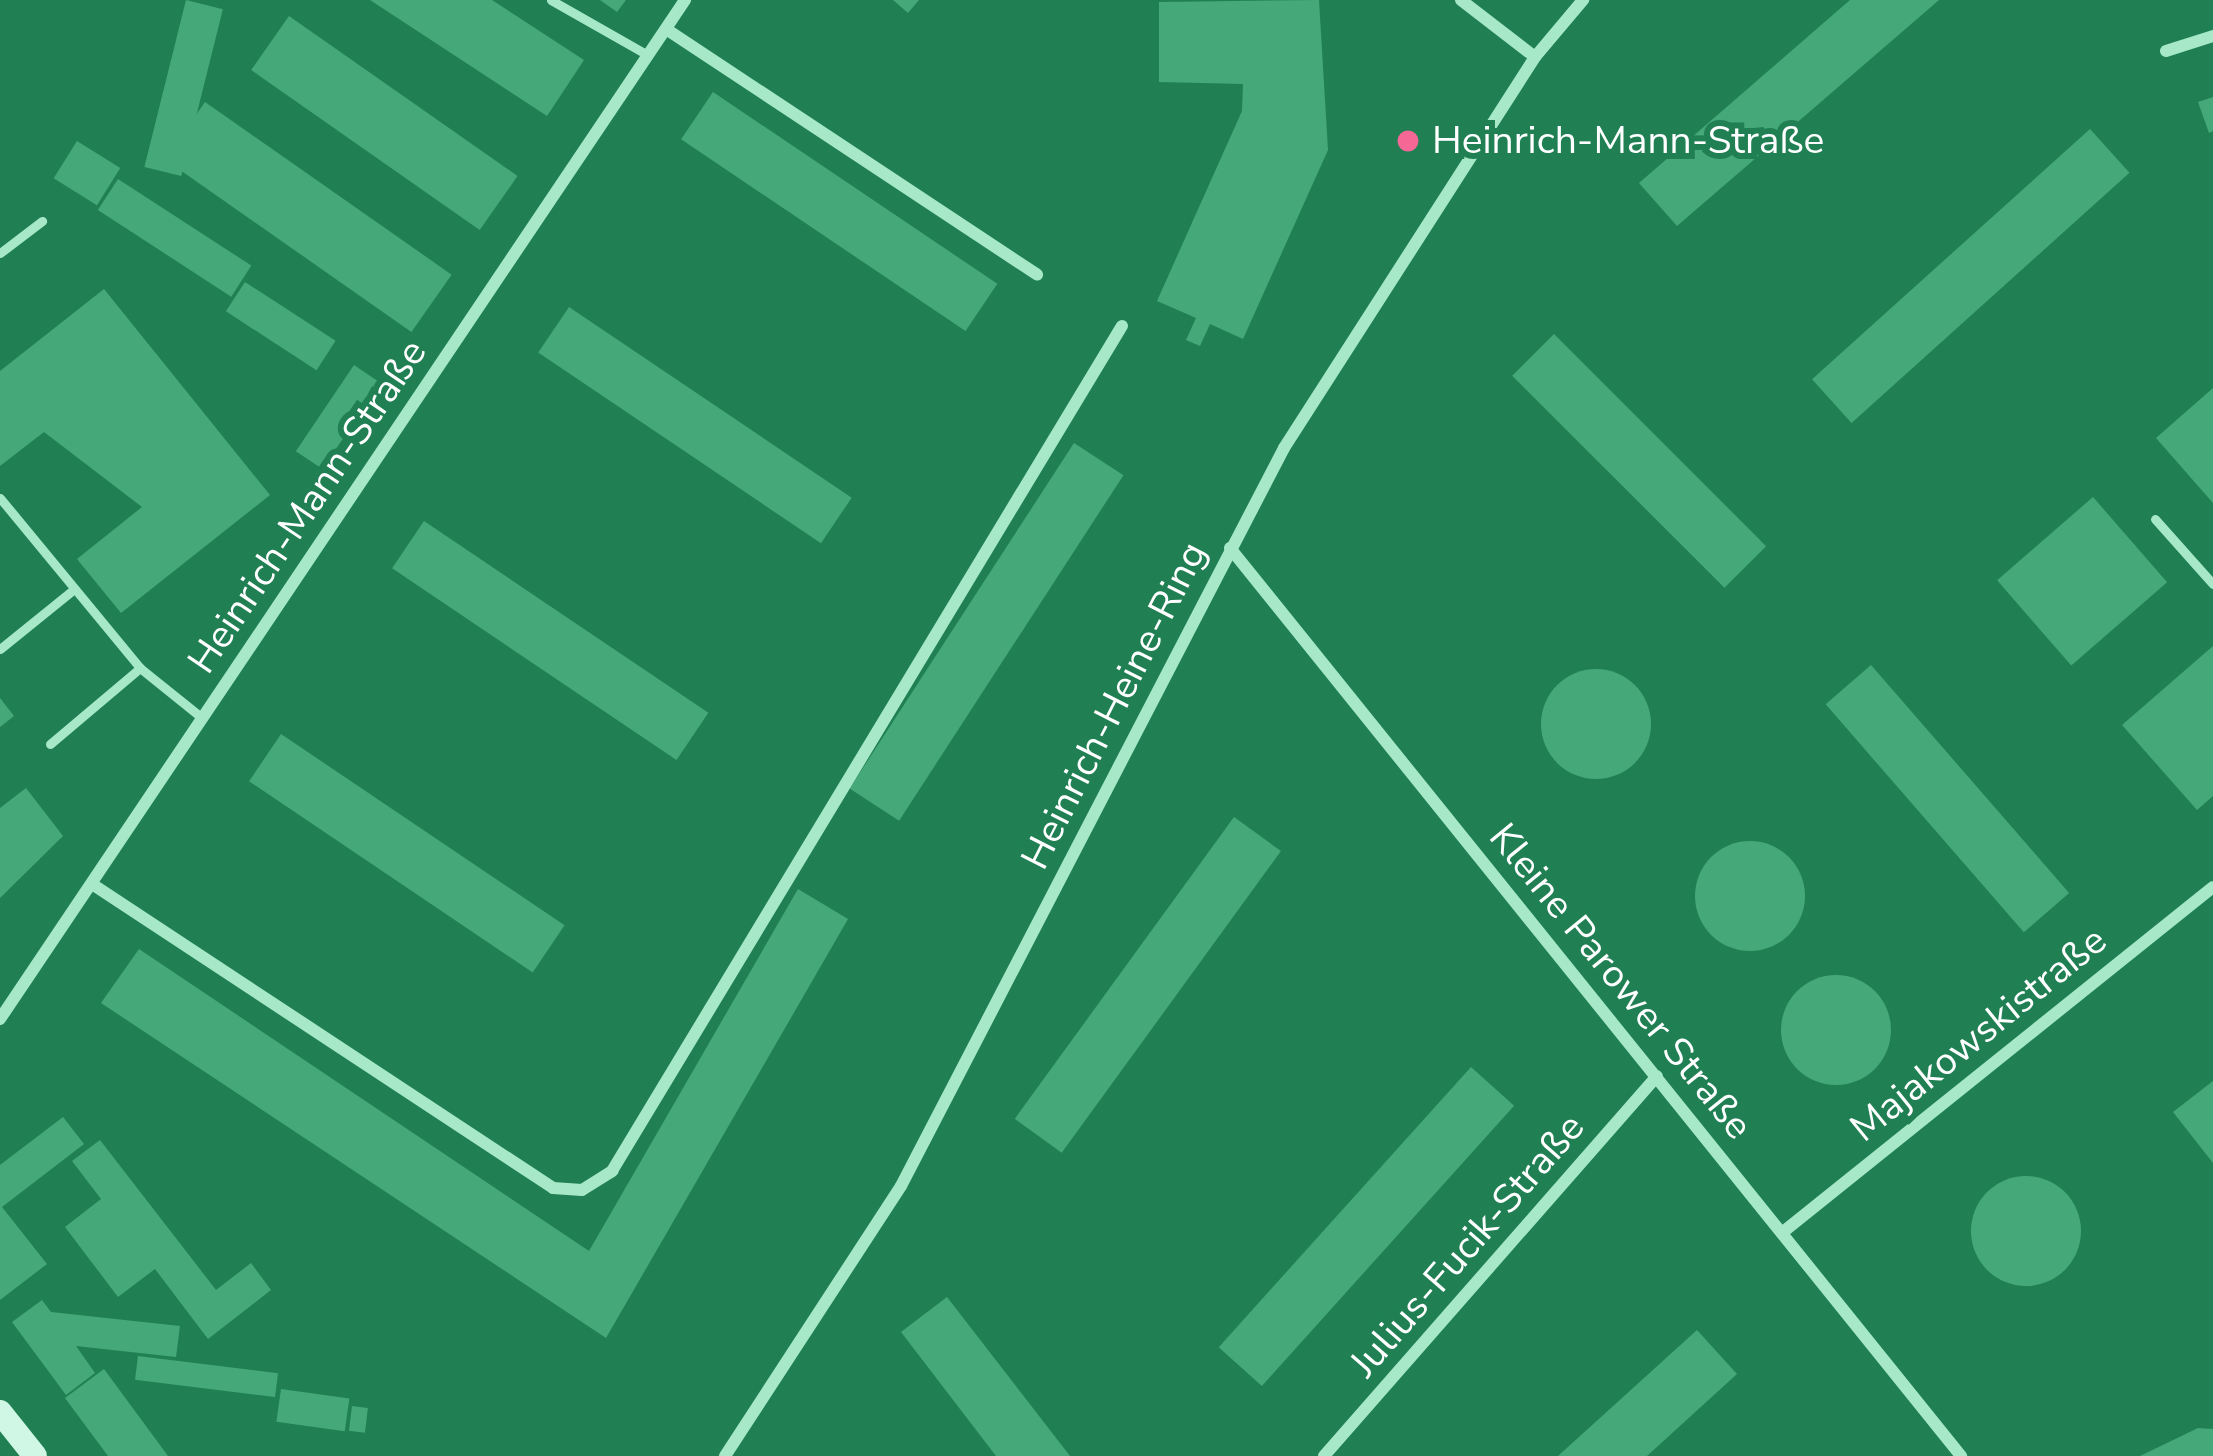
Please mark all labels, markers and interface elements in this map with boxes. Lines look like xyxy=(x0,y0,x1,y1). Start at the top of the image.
place label: Heinrich-Mann-Straße xyxy=(1432,118,1824,164)
marker: Heinrich-Mann-Straße xyxy=(1395,128,1421,154)
street label: Heinrich-Mann-Straße xyxy=(179,331,437,683)
street label: Heinrich-Heine-Ring xyxy=(1012,535,1218,877)
street label: Kleine Parower Straße xyxy=(1478,815,1762,1149)
street label: Majakowskistraße xyxy=(1842,918,2116,1152)
street label: Julius-Fucik-Straße xyxy=(1341,1105,1595,1387)

